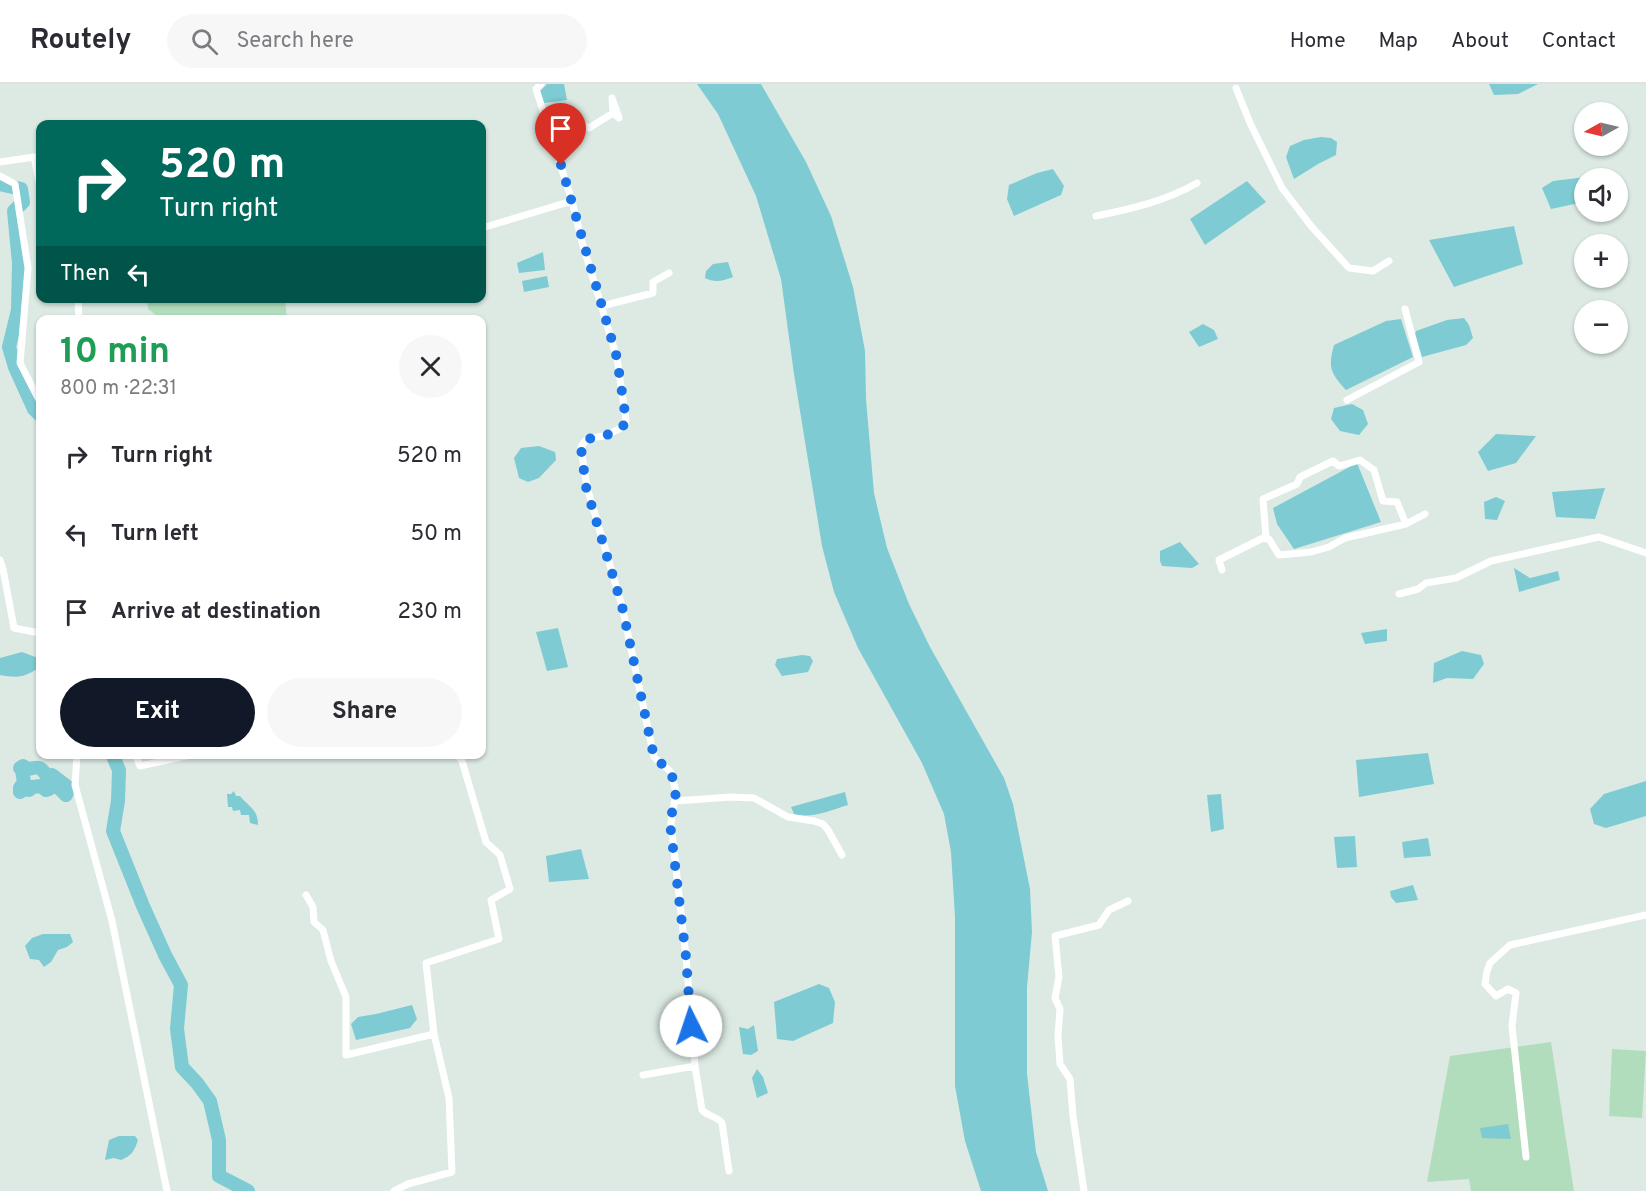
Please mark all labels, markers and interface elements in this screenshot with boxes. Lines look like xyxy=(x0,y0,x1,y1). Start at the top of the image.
search box xyxy=(167,14,587,68)
text: Routely xyxy=(30,23,131,59)
icon: search xyxy=(188,25,221,58)
text: Search here xyxy=(236,28,354,55)
text: Home xyxy=(1290,28,1346,55)
text: Map xyxy=(1379,28,1418,55)
text: About xyxy=(1451,28,1509,55)
text: Contact xyxy=(1542,28,1616,55)
north arrow xyxy=(1574,102,1628,156)
map controls xyxy=(1574,102,1628,354)
pin xyxy=(535,103,586,165)
icon: arrive xyxy=(544,112,577,145)
text: 520 m xyxy=(159,140,285,193)
icon: right xyxy=(60,144,138,222)
button: sound xyxy=(1574,168,1628,222)
text: Turn right xyxy=(159,192,278,226)
button: + xyxy=(1574,234,1628,288)
icon: left xyxy=(122,258,155,291)
text: Then xyxy=(60,261,110,288)
button: − xyxy=(1574,300,1628,354)
text: 10 min xyxy=(60,330,170,376)
button: close xyxy=(399,335,462,398)
text: 800 m · 22:31 xyxy=(60,376,177,402)
icon: right xyxy=(60,440,93,473)
text: Turn right xyxy=(111,443,213,470)
text: 520 m xyxy=(397,443,462,470)
icon: left xyxy=(60,518,93,551)
text: Turn left xyxy=(111,521,199,548)
text: 50 m xyxy=(410,521,462,548)
icon: arrive xyxy=(60,596,93,629)
text: Arrive at destination xyxy=(111,599,321,626)
text: 230 m xyxy=(398,599,462,626)
button: Exit xyxy=(60,678,255,747)
button: Share xyxy=(267,678,462,747)
position arrow xyxy=(659,994,723,1058)

